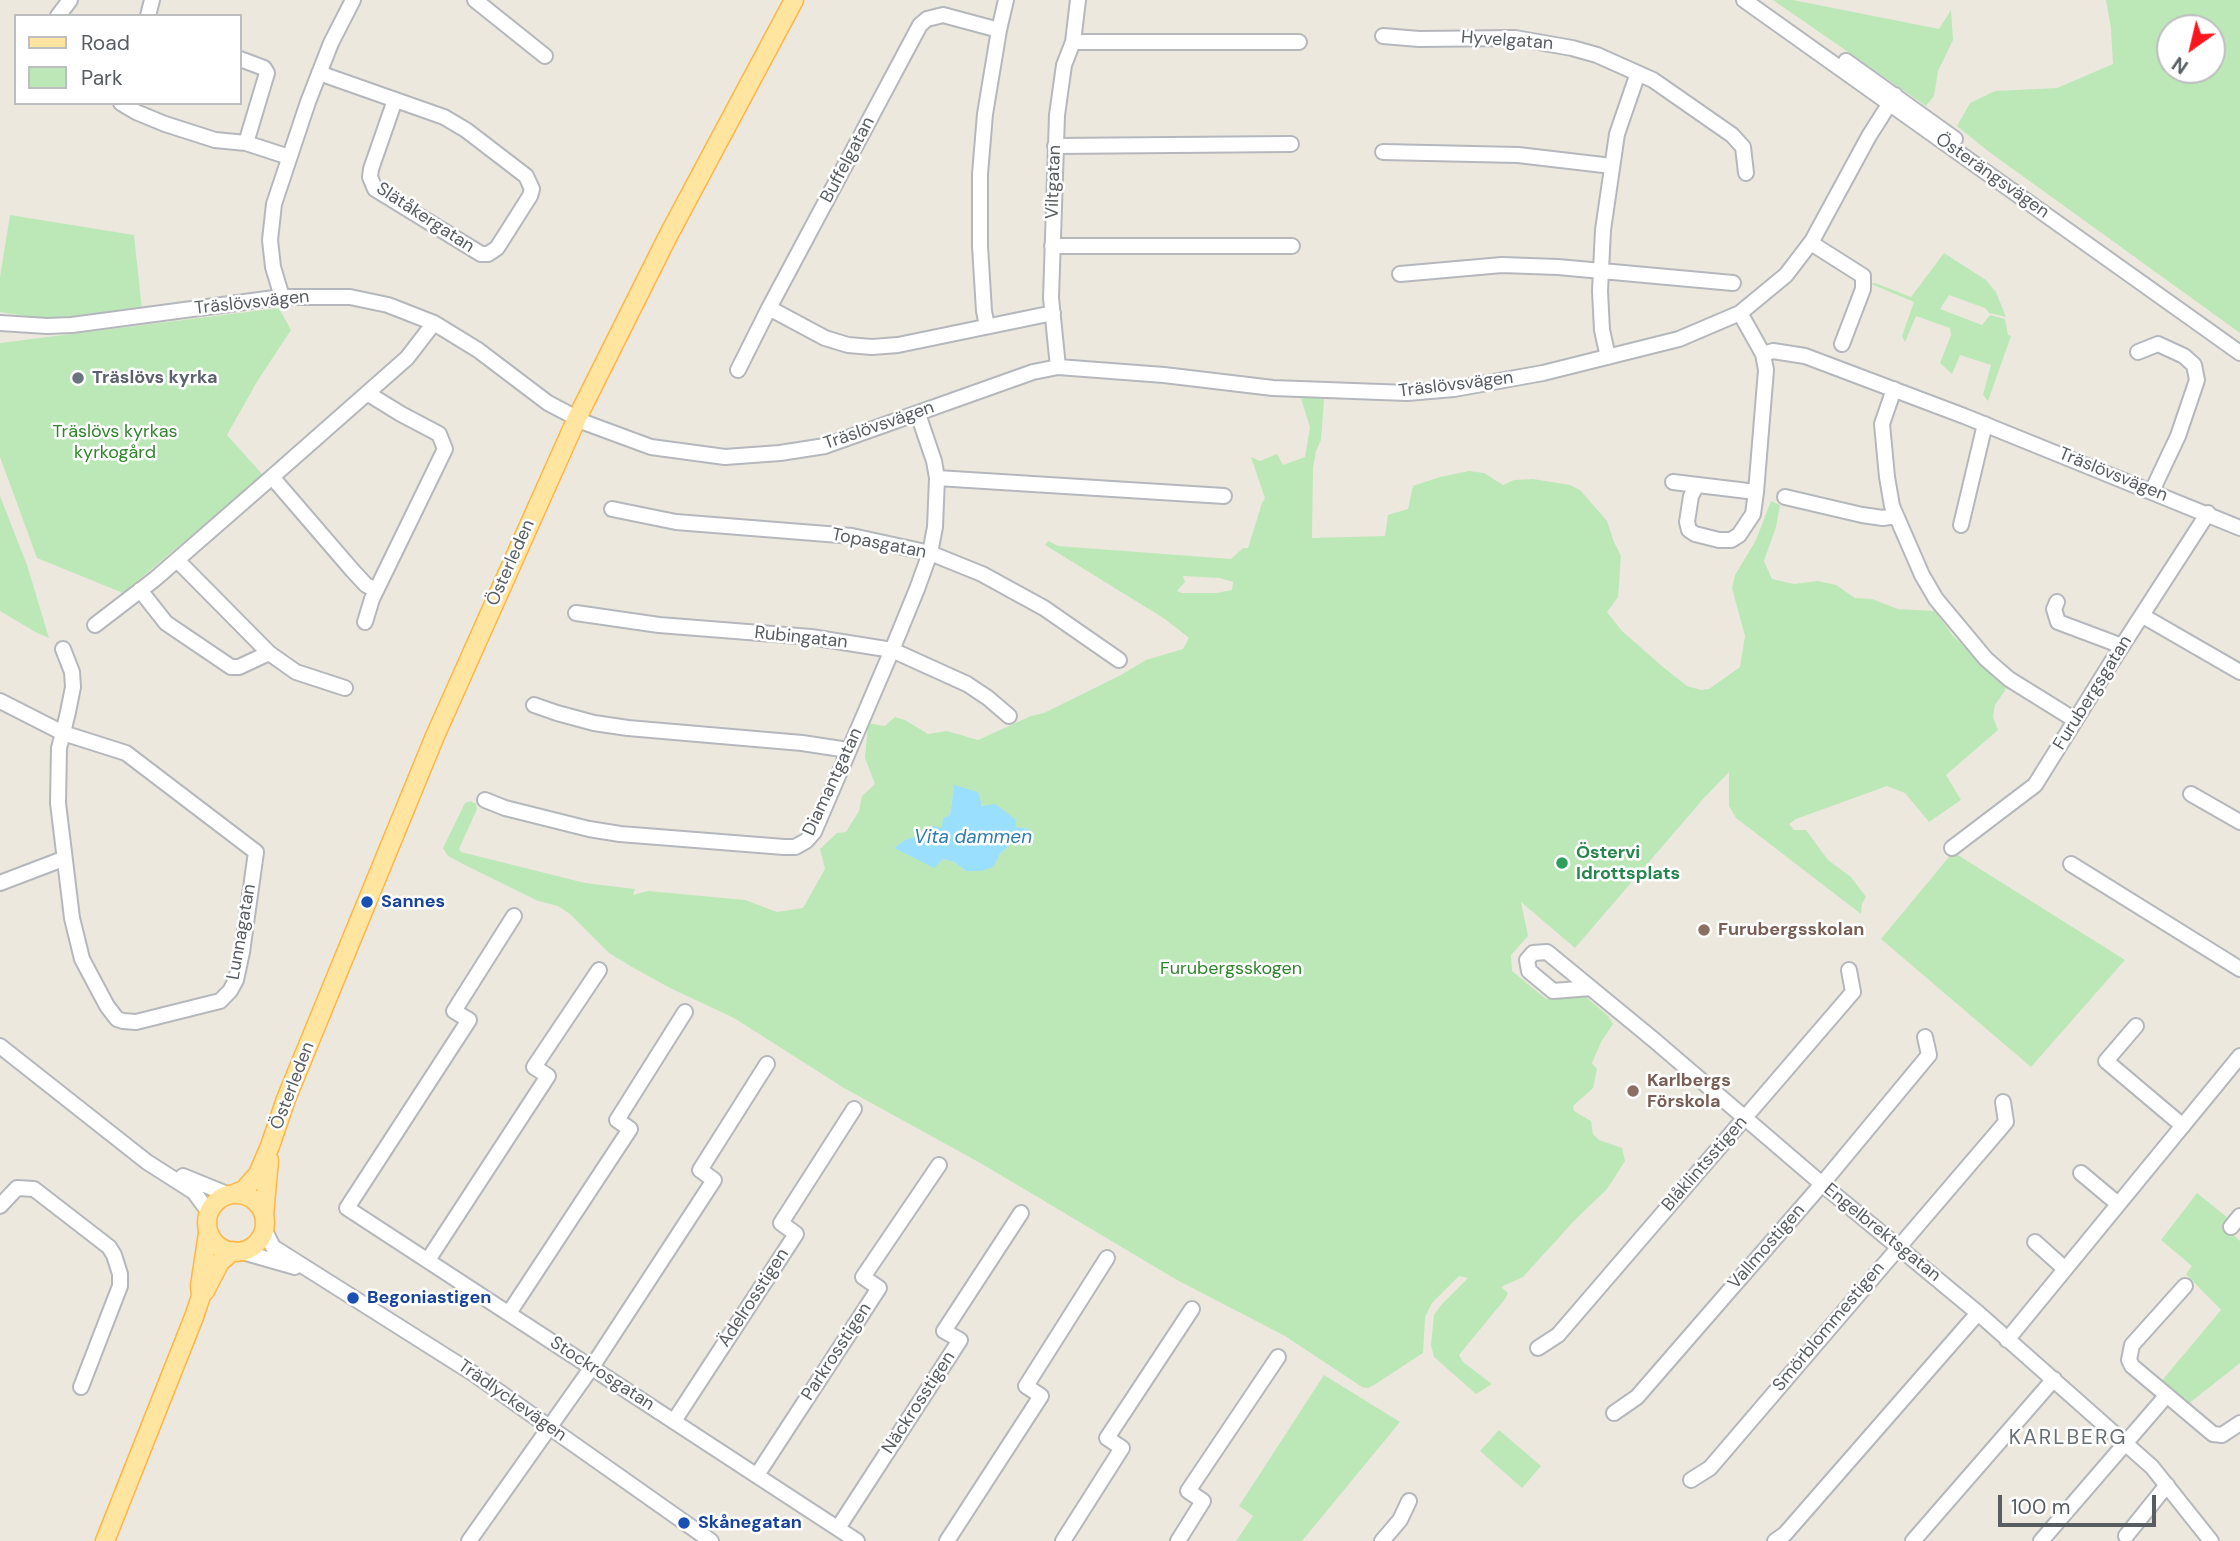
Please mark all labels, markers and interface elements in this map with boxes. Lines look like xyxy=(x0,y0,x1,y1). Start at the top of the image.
legend xyxy=(14,14,242,105)
north arrow xyxy=(2156,14,2226,84)
street label: Hyvelgatan xyxy=(1460,27,1554,55)
text: Road xyxy=(81,29,130,57)
text: N xyxy=(2167,51,2193,79)
text: Park xyxy=(81,64,122,92)
street label: Buffelgatan xyxy=(816,113,880,207)
street label: Österängsvägen xyxy=(1931,129,2053,223)
street label: Viltgatan xyxy=(1042,145,1066,219)
street label: Slätåkergatan xyxy=(372,178,478,258)
street label: Träslövsvägen xyxy=(193,286,311,320)
place label: Träslövs kyrka xyxy=(92,367,218,389)
street label: Träslövsvägen xyxy=(1397,367,1515,403)
marker: Träslövs kyrka xyxy=(70,370,86,386)
street label: Träslövsvägen xyxy=(821,397,937,455)
park label: Träslövs kyrkas kyrkogård xyxy=(52,421,178,464)
street label: Träslövsvägen xyxy=(2055,443,2171,507)
street label: Österleden xyxy=(482,516,540,610)
street label: Topasgatan xyxy=(830,524,928,564)
street label: Rubingatan xyxy=(753,622,849,654)
street label: Furubergsgatan xyxy=(2049,632,2137,754)
street label: Diamantgatan xyxy=(799,725,867,839)
water label: Vita dammen xyxy=(914,827,1032,849)
place label: Östervi Idrottsplats xyxy=(1576,842,1680,884)
marker: Östervi Idrottsplats xyxy=(1554,855,1570,871)
street label: Lunnagatan xyxy=(223,882,261,982)
place label: Sannes xyxy=(381,891,445,913)
marker: Sannes xyxy=(359,894,375,910)
place label: Furubergsskolan xyxy=(1718,919,1864,941)
marker: Furubergsskolan xyxy=(1696,922,1712,938)
park label: Furubergsskogen xyxy=(1160,958,1302,980)
street label: Österleden xyxy=(266,1039,320,1133)
place label: Karlbergs Förskola xyxy=(1647,1070,1731,1112)
marker: Karlbergs Förskola xyxy=(1625,1083,1641,1099)
street label: Blåklintsstigen xyxy=(1658,1112,1752,1216)
street label: Engelbrektsgatan xyxy=(1819,1179,1945,1287)
street label: Vallmostigen xyxy=(1724,1200,1810,1294)
street label: Ädelrosstigen xyxy=(714,1245,794,1351)
street label: Smörblommestigen xyxy=(1769,1258,1889,1396)
place label: Begoniastigen xyxy=(367,1287,491,1309)
marker: Begoniastigen xyxy=(345,1290,361,1306)
street label: Parkrosstigen xyxy=(797,1299,877,1405)
street label: Stockrosgatan xyxy=(546,1332,658,1416)
street label: Näckrosstigen xyxy=(878,1348,960,1458)
street label: Trädlyckevägen xyxy=(454,1356,570,1446)
district label: KARLBERG xyxy=(2010,1425,2126,1451)
scale bar xyxy=(2002,1482,2160,1526)
text: 100 m xyxy=(2011,1493,2071,1521)
place label: Skånegatan xyxy=(698,1512,802,1534)
marker: Skånegatan xyxy=(676,1515,692,1531)

